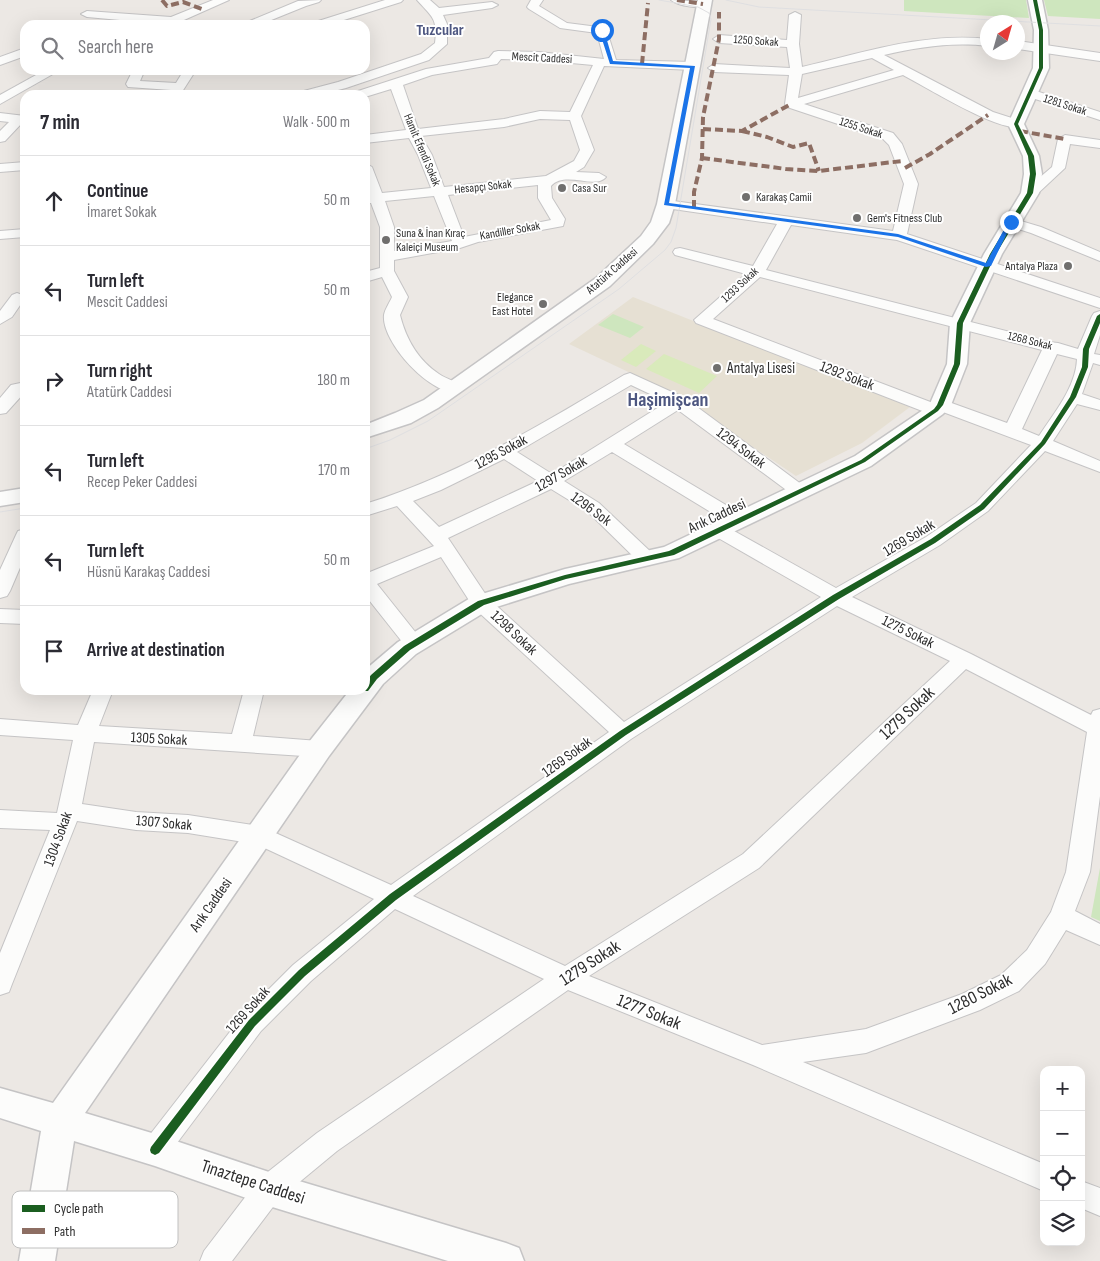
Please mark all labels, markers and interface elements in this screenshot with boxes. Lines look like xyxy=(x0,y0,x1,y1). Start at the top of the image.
north arrow xyxy=(980,15,1025,60)
route start xyxy=(591,19,614,42)
search box xyxy=(20,20,370,75)
district label: Tuzcular xyxy=(416,21,464,40)
street label: 1250 Sokak xyxy=(733,32,780,50)
icon: search xyxy=(38,34,66,62)
text: Search here xyxy=(78,36,154,59)
street label: Mescit Caddesi xyxy=(511,49,573,67)
street label: 1281 Sokak xyxy=(1041,91,1089,119)
text: 7 min xyxy=(40,110,80,135)
street label: Hamit Efendi Sokak xyxy=(400,111,444,189)
text: Walk · 500 m xyxy=(283,113,350,132)
street label: 1255 Sokak xyxy=(837,114,885,142)
street label: Hesapçı Sokak xyxy=(454,176,513,197)
text: Continue xyxy=(87,180,148,203)
place label: Casa Sur xyxy=(572,181,607,196)
marker: Casa Sur xyxy=(556,182,568,194)
icon: ahead xyxy=(40,187,68,215)
place label: Karakaş Camii xyxy=(756,190,812,205)
text: 50 m xyxy=(324,191,350,210)
marker: Karakaş Camii xyxy=(740,191,752,203)
text: İmaret Sokak xyxy=(87,203,157,222)
place label: Gem's Fitness Club xyxy=(867,211,942,226)
route end xyxy=(1000,211,1023,234)
marker: Gem's Fitness Club xyxy=(851,212,863,224)
street label: Kandiller Sokak xyxy=(479,218,542,244)
place label: Suna & İnan Kıraç Kaleiçi Museum xyxy=(396,226,465,255)
marker: Suna & İnan Kıraç Kaleiçi Museum xyxy=(380,234,392,246)
street label: Atatürk Caddesi xyxy=(582,244,641,298)
place label: Antalya Plaza xyxy=(1004,259,1058,274)
marker: Antalya Plaza xyxy=(1062,260,1074,272)
street label: 1293 Sokak xyxy=(718,264,762,306)
text: Turn left xyxy=(87,270,144,293)
icon: left xyxy=(40,277,68,305)
text: 50 m xyxy=(324,281,350,300)
place label: Elegance East Hotel xyxy=(492,290,533,319)
text: Mescit Caddesi xyxy=(87,293,168,312)
marker: Elegance East Hotel xyxy=(537,298,549,310)
street label: 1268 Sokak xyxy=(1006,328,1054,354)
street label: 1292 Sokak xyxy=(817,357,877,395)
place label: Antalya Lisesi xyxy=(726,359,795,378)
text: Turn right xyxy=(87,360,152,383)
marker: Antalya Lisesi xyxy=(711,362,723,374)
icon: right xyxy=(40,367,68,395)
text: 180 m xyxy=(317,371,350,390)
text: Atatürk Caddesi xyxy=(87,383,172,402)
district label: Haşimişcan xyxy=(628,388,708,412)
street label: 1294 Sokak xyxy=(713,423,770,473)
street label: 1295 Sokak xyxy=(472,430,531,474)
text: Turn left xyxy=(87,450,144,473)
street label: 1297 Sokak xyxy=(532,452,590,496)
icon: left xyxy=(40,457,68,485)
text: 170 m xyxy=(318,461,350,480)
text: Recep Peker Caddesi xyxy=(87,473,197,492)
street label: 1296 Sok xyxy=(567,488,615,530)
street label: Arık Caddesi xyxy=(684,494,749,538)
street label: 1269 Sokak xyxy=(880,515,939,561)
text: Turn left xyxy=(87,540,144,563)
icon: left xyxy=(40,547,68,575)
text: 50 m xyxy=(324,551,350,570)
text: Hüsnü Karakaş Caddesi xyxy=(87,563,210,582)
street label: 1298 Sokak xyxy=(487,607,542,660)
street label: 1275 Sokak xyxy=(879,611,938,653)
icon: arrive xyxy=(40,637,68,665)
text: Arrive at destination xyxy=(87,639,225,662)
street label: 1279 Sokak xyxy=(875,682,939,744)
street label: 1305 Sokak xyxy=(130,728,188,750)
street label: 1269 Sokak xyxy=(538,732,596,781)
street label: 1304 Sokak xyxy=(39,809,77,869)
street label: 1307 Sokak xyxy=(135,811,193,835)
street label: Arık Caddesi xyxy=(185,874,237,936)
street label: 1279 Sokak xyxy=(556,936,624,990)
street label: 1280 Sokak xyxy=(945,969,1015,1019)
street label: 1269 Sokak xyxy=(222,982,274,1038)
street label: 1277 Sokak xyxy=(614,990,684,1034)
map controls xyxy=(1040,1066,1085,1246)
button: + xyxy=(1040,1066,1085,1111)
button: − xyxy=(1040,1111,1085,1156)
street label: Tınaztepe Caddesi xyxy=(198,1155,308,1209)
button: locate xyxy=(1040,1156,1085,1201)
legend xyxy=(12,1191,178,1248)
text: Cycle path xyxy=(54,1200,104,1217)
button: layers xyxy=(1040,1201,1085,1246)
text: Path xyxy=(54,1223,75,1240)

